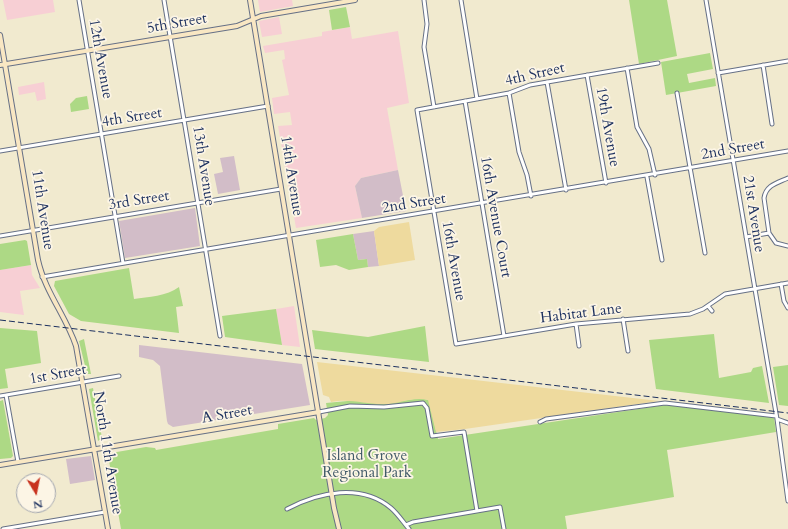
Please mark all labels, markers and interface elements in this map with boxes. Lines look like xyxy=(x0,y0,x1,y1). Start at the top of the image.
street label: 5th Street xyxy=(146,10,208,38)
street label: 12th Avenue xyxy=(84,18,116,100)
street label: 4th Street xyxy=(503,59,567,91)
street label: 19th Avenue xyxy=(591,86,623,168)
street label: 4th Street xyxy=(101,104,163,132)
street label: 13th Avenue xyxy=(188,125,218,207)
street label: 14th Avenue xyxy=(276,135,306,217)
street label: 2nd Street xyxy=(700,136,766,164)
street label: 16th Avenue Court xyxy=(475,155,515,279)
street label: 11th Avenue xyxy=(27,169,57,251)
street label: 21st Avenue xyxy=(738,174,768,254)
street label: 3rd Street xyxy=(107,187,171,215)
street label: 2nd Street xyxy=(381,190,447,218)
street label: 16th Avenue xyxy=(437,220,469,302)
street label: Habitat Lane xyxy=(539,300,623,328)
street label: 1st Street xyxy=(28,361,88,389)
street label: North 11th Avenue xyxy=(88,390,126,516)
street label: A Street xyxy=(200,402,254,428)
park label: Island Grove Regional Park xyxy=(322,448,412,483)
north arrow xyxy=(16,473,56,513)
text: N xyxy=(32,496,44,513)

